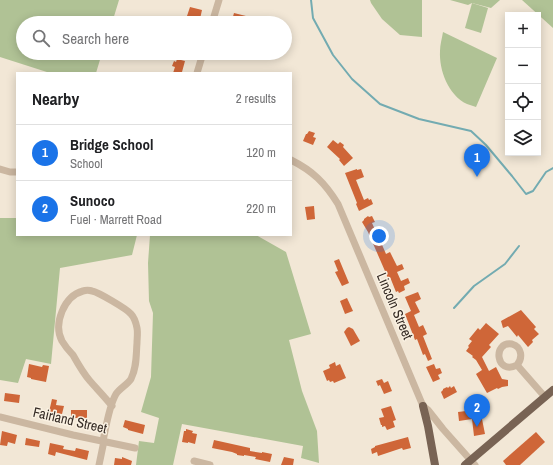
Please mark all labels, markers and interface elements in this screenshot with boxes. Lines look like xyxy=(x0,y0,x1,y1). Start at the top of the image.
map controls xyxy=(505,12,541,156)
button: + xyxy=(505,12,541,48)
search box xyxy=(16,16,292,60)
icon: search xyxy=(30,27,52,49)
text: Search here xyxy=(62,28,129,49)
button: − xyxy=(505,48,541,84)
button: locate xyxy=(505,84,541,120)
text: Nearby xyxy=(32,87,79,110)
text: 2 results xyxy=(236,90,276,107)
button: layers xyxy=(505,120,541,156)
text: Bridge School xyxy=(70,134,153,155)
text: 1 xyxy=(42,144,48,161)
text: 120 m xyxy=(246,144,276,161)
pin: 1 xyxy=(464,144,490,177)
text: School xyxy=(70,155,103,172)
text: Sunoco xyxy=(70,190,115,211)
text: 2 xyxy=(42,200,48,217)
text: 220 m xyxy=(246,200,276,217)
text: Fuel · Marrett Road xyxy=(70,211,162,228)
your location xyxy=(369,226,389,246)
street label: Lincoln Street xyxy=(373,270,417,342)
pin: 2 xyxy=(464,394,490,427)
street label: Fairland Street xyxy=(31,403,109,437)

